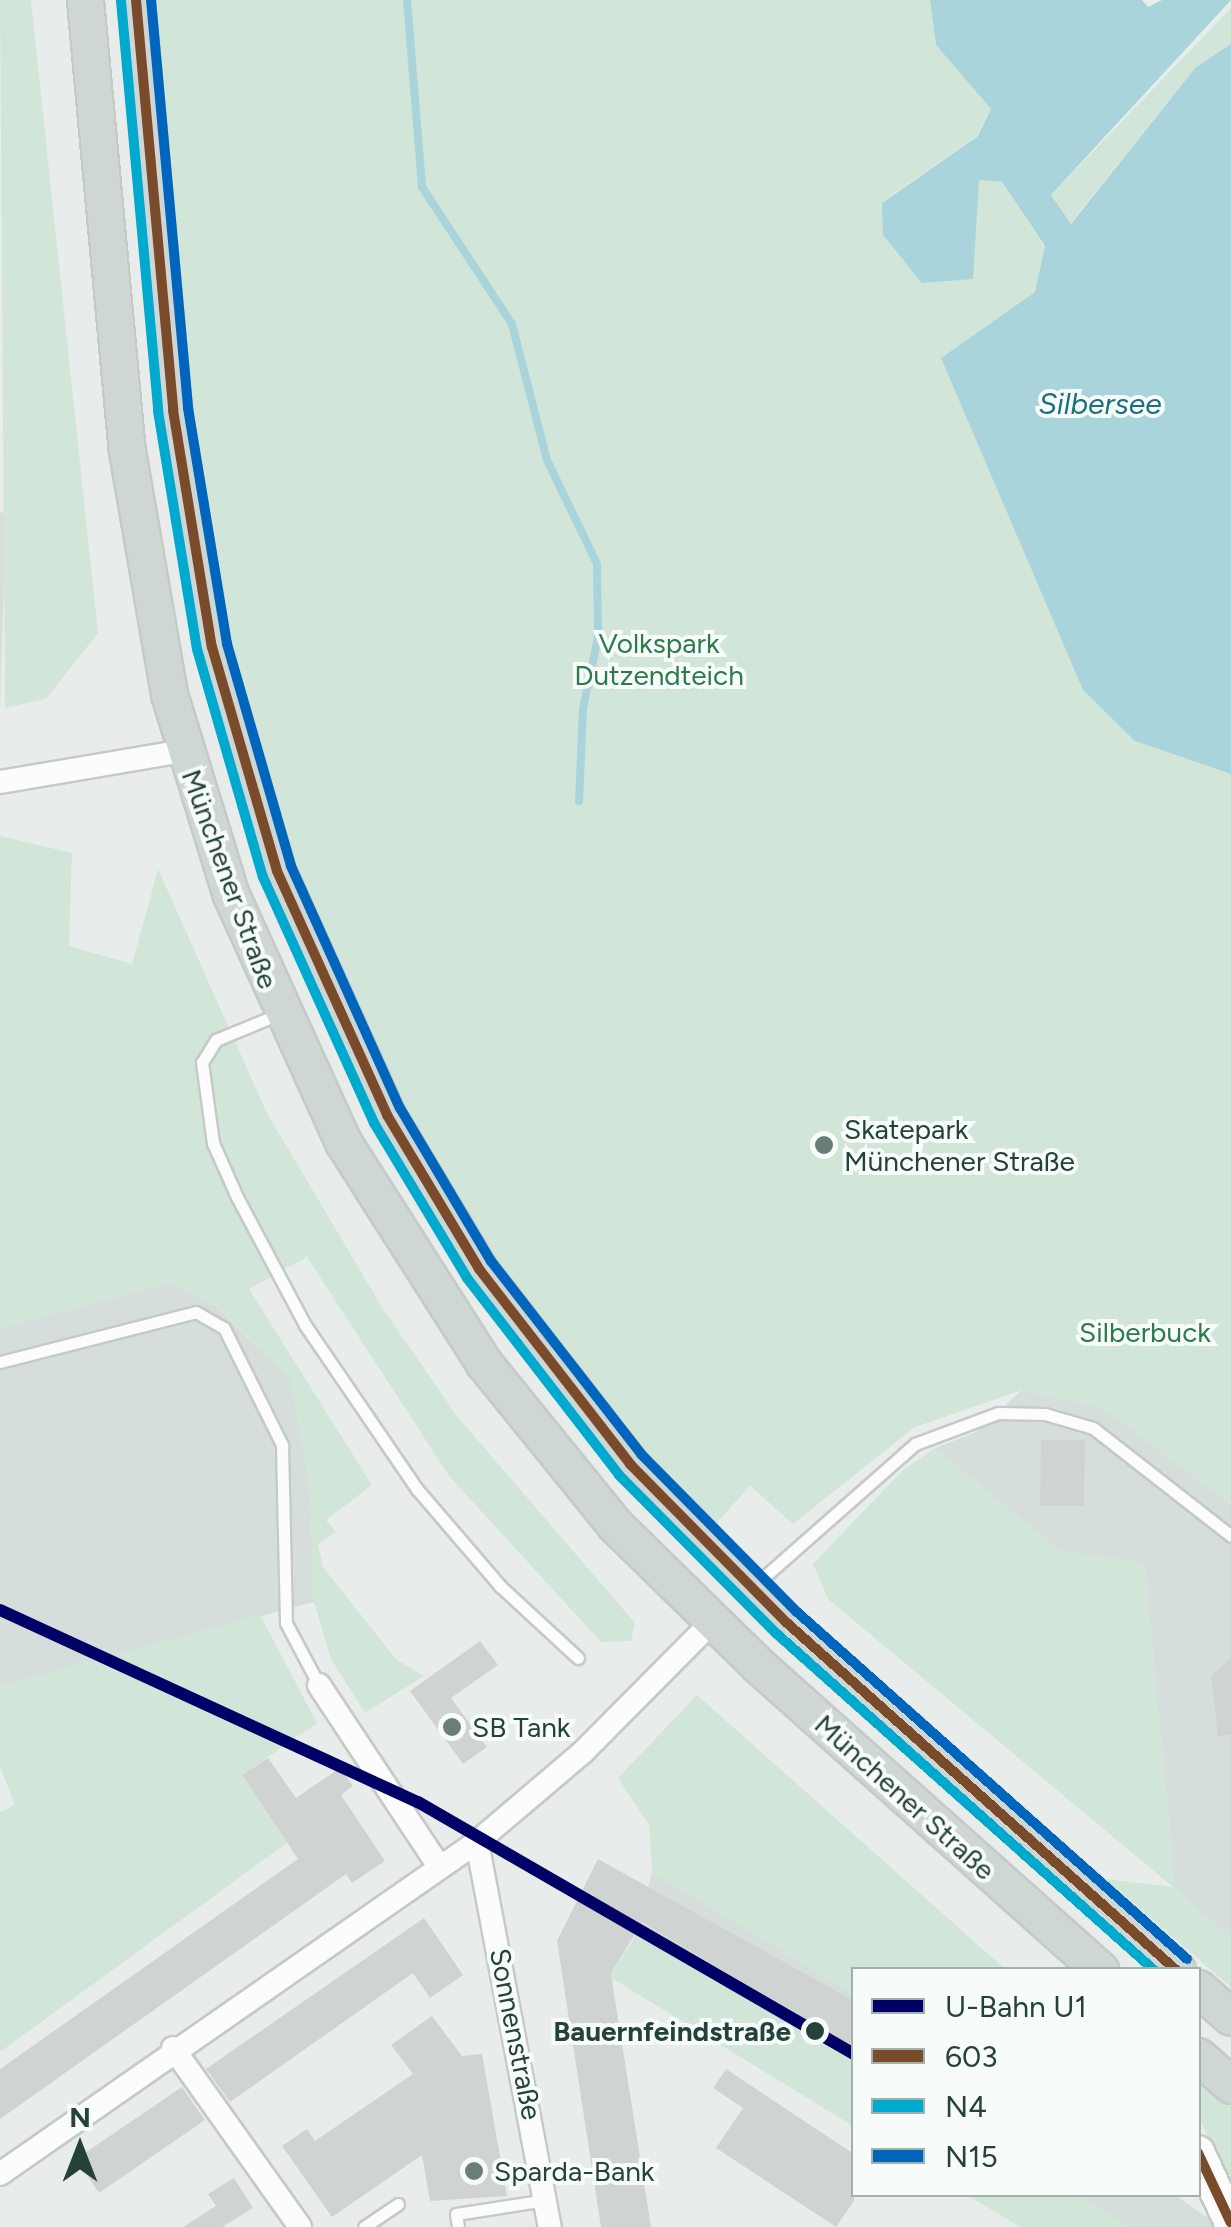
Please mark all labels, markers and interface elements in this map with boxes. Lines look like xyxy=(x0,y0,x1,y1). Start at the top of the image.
water label: Silbersee xyxy=(1038,386,1162,422)
park label: Volkspark Dutzendteich xyxy=(574,626,744,692)
street label: Münchener Straße xyxy=(175,765,285,993)
place label: Skatepark Münchener Straße xyxy=(844,1112,1075,1178)
marker: Skatepark Münchener Straße xyxy=(813,1134,835,1156)
park label: Silberbuck xyxy=(1079,1315,1211,1349)
street label: Münchener Straße xyxy=(808,1707,1002,1887)
place label: SB Tank xyxy=(472,1710,570,1744)
marker: SB Tank xyxy=(441,1716,463,1738)
street label: Sonnenstraße xyxy=(483,1945,549,2123)
legend xyxy=(851,1967,1201,2197)
text: U-Bahn U1 xyxy=(945,1988,1087,2025)
place label: Bauernfeindstraße xyxy=(553,2014,791,2048)
marker: Bauernfeindstraße xyxy=(800,2016,830,2046)
text: 603 xyxy=(945,2038,998,2075)
text: N4 xyxy=(945,2088,987,2125)
north arrow xyxy=(30,2097,130,2197)
text: N xyxy=(69,2100,91,2134)
text: N15 xyxy=(945,2138,998,2175)
place label: Sparda-Bank xyxy=(494,2154,654,2188)
marker: Sparda-Bank xyxy=(463,2160,485,2182)

